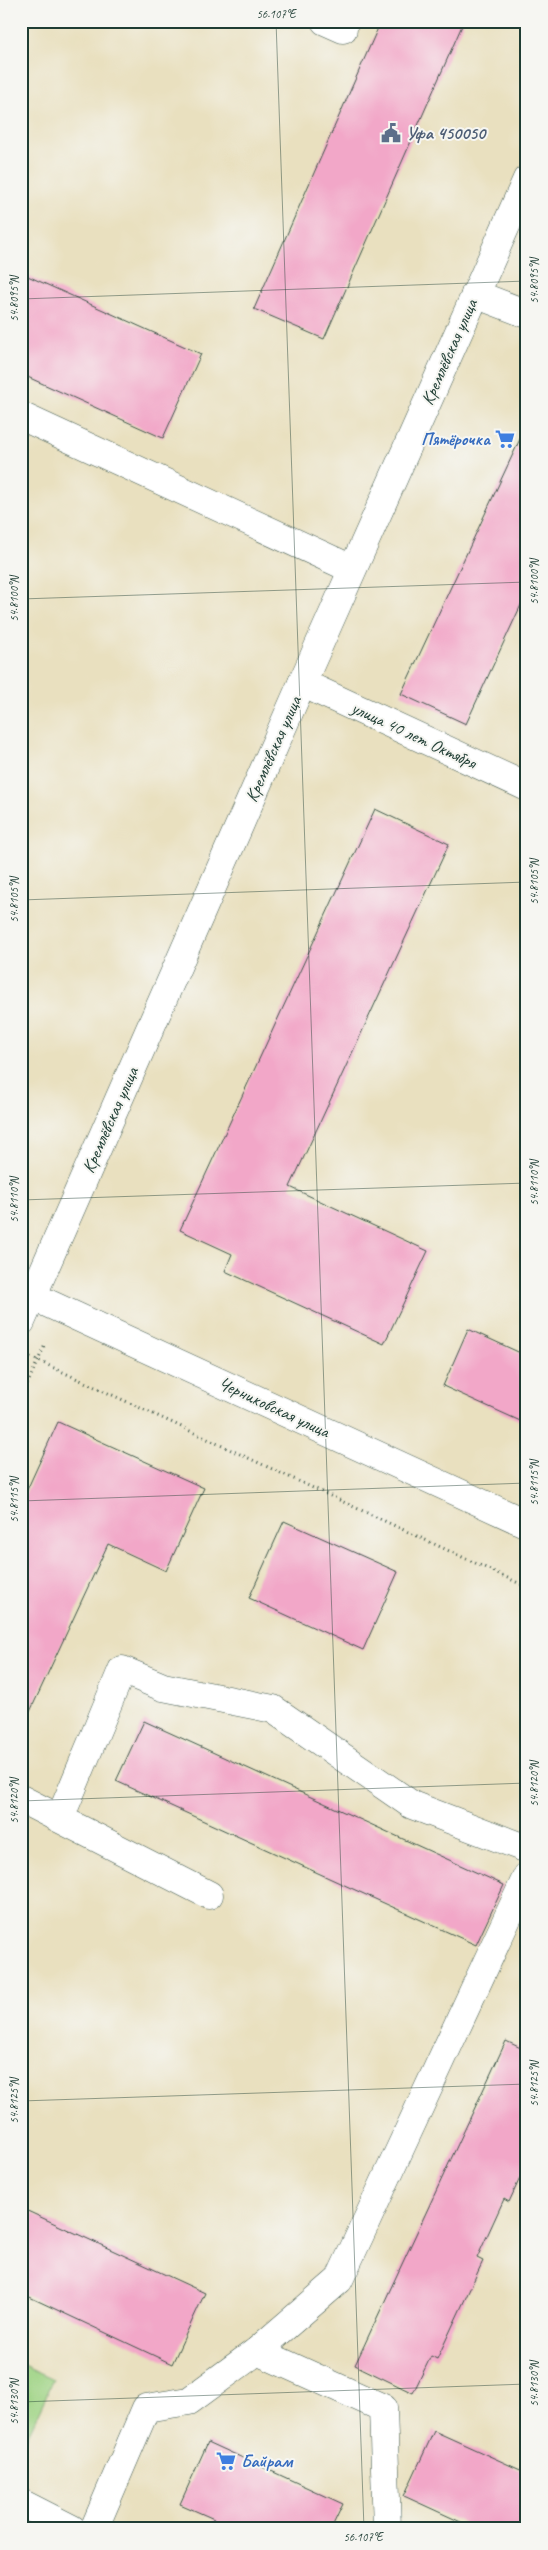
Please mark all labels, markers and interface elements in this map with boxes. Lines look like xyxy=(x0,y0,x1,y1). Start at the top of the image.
text: 56.107°E xyxy=(256,6,297,22)
public building icon: Уфа 450050 xyxy=(380,122,402,144)
place label: Уфа 450050 xyxy=(406,122,487,144)
text: 54.8095°N xyxy=(526,257,542,304)
text: 54.8095°N xyxy=(6,275,22,322)
street label: Кремлёвская улица xyxy=(416,294,483,408)
place label: Пятёрочка xyxy=(421,428,491,450)
supermarket icon: Пятёрочка xyxy=(494,428,516,450)
text: 54.8100°N xyxy=(526,558,542,605)
text: 54.8100°N xyxy=(6,575,22,622)
street label: Кремлёвская улица xyxy=(240,691,307,805)
street label: улица 40 лет Октября xyxy=(347,696,482,774)
text: 54.8105°N xyxy=(526,858,542,905)
text: 54.8105°N xyxy=(6,876,22,923)
street label: Кремлёвская улица xyxy=(77,1062,144,1176)
text: 54.8110°N xyxy=(526,1159,542,1206)
text: 54.8110°N xyxy=(6,1176,22,1223)
street label: Черниковская улица xyxy=(215,1372,334,1443)
text: 54.8115°N xyxy=(526,1459,542,1506)
text: 54.8115°N xyxy=(6,1476,22,1523)
text: 54.8120°N xyxy=(526,1760,542,1807)
text: 54.8120°N xyxy=(6,1777,22,1824)
text: 54.8125°N xyxy=(526,2060,542,2107)
text: 54.8125°N xyxy=(6,2077,22,2124)
text: 54.8130°N xyxy=(526,2360,542,2407)
text: 54.8130°N xyxy=(6,2378,22,2425)
supermarket icon: Байрам xyxy=(215,2450,237,2472)
place label: Байрам xyxy=(241,2450,294,2472)
text: 56.107°E xyxy=(343,2529,384,2545)

